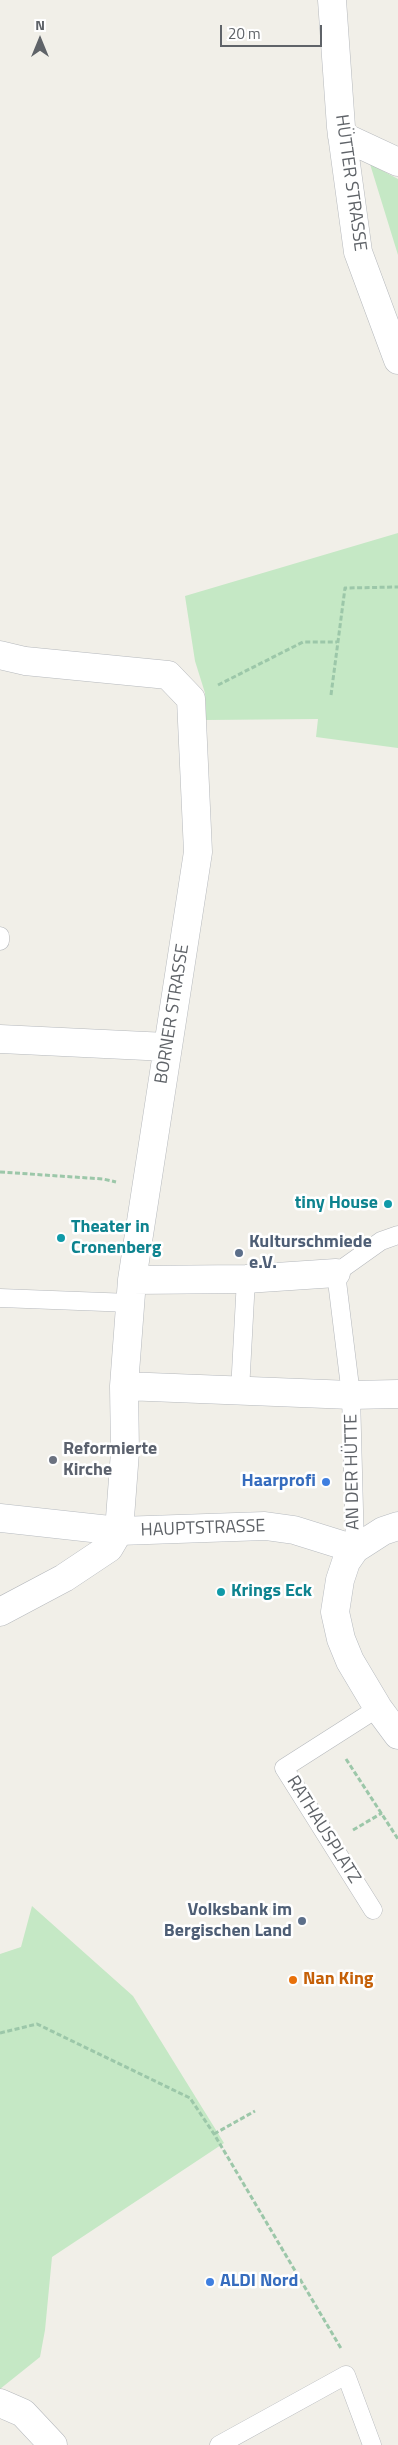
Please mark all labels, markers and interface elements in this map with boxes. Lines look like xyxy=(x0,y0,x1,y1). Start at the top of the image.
text: N xyxy=(35,14,45,35)
north arrow xyxy=(15,15,65,65)
scale bar xyxy=(223,15,326,47)
text: 20 m xyxy=(228,22,261,45)
street label: HÜTTER STRASSE xyxy=(330,113,370,253)
street label: BORNER STRASSE xyxy=(151,942,195,1086)
place label: tiny House xyxy=(295,1193,378,1215)
marker: tiny House xyxy=(382,1198,394,1210)
place label: Theater in Cronenberg xyxy=(71,1217,161,1260)
marker: Theater in Cronenberg xyxy=(55,1232,67,1244)
place label: Kulturschmiede e.V. xyxy=(249,1232,372,1274)
marker: Kulturschmiede e.V. xyxy=(233,1247,245,1259)
street label: AN DER HÜTTE xyxy=(341,1414,365,1530)
place label: Reformierte Kirche xyxy=(63,1439,157,1482)
marker: Reformierte Kirche xyxy=(47,1454,59,1466)
place label: Haarprofi xyxy=(242,1471,316,1493)
marker: Haarprofi xyxy=(320,1476,332,1488)
street label: HAUPTSTRASSE xyxy=(140,1516,266,1542)
place label: Krings Eck xyxy=(231,1581,312,1603)
marker: Krings Eck xyxy=(215,1586,227,1598)
street label: RATHAUSPLATZ xyxy=(281,1772,365,1888)
place label: Volksbank im Bergischen Land xyxy=(164,1900,292,1942)
marker: Volksbank im Bergischen Land xyxy=(296,1915,308,1927)
place label: Nan King xyxy=(303,1969,373,1991)
marker: Nan King xyxy=(287,1974,299,1986)
place label: ALDI Nord xyxy=(220,2271,298,2293)
marker: ALDI Nord xyxy=(204,2276,216,2288)

